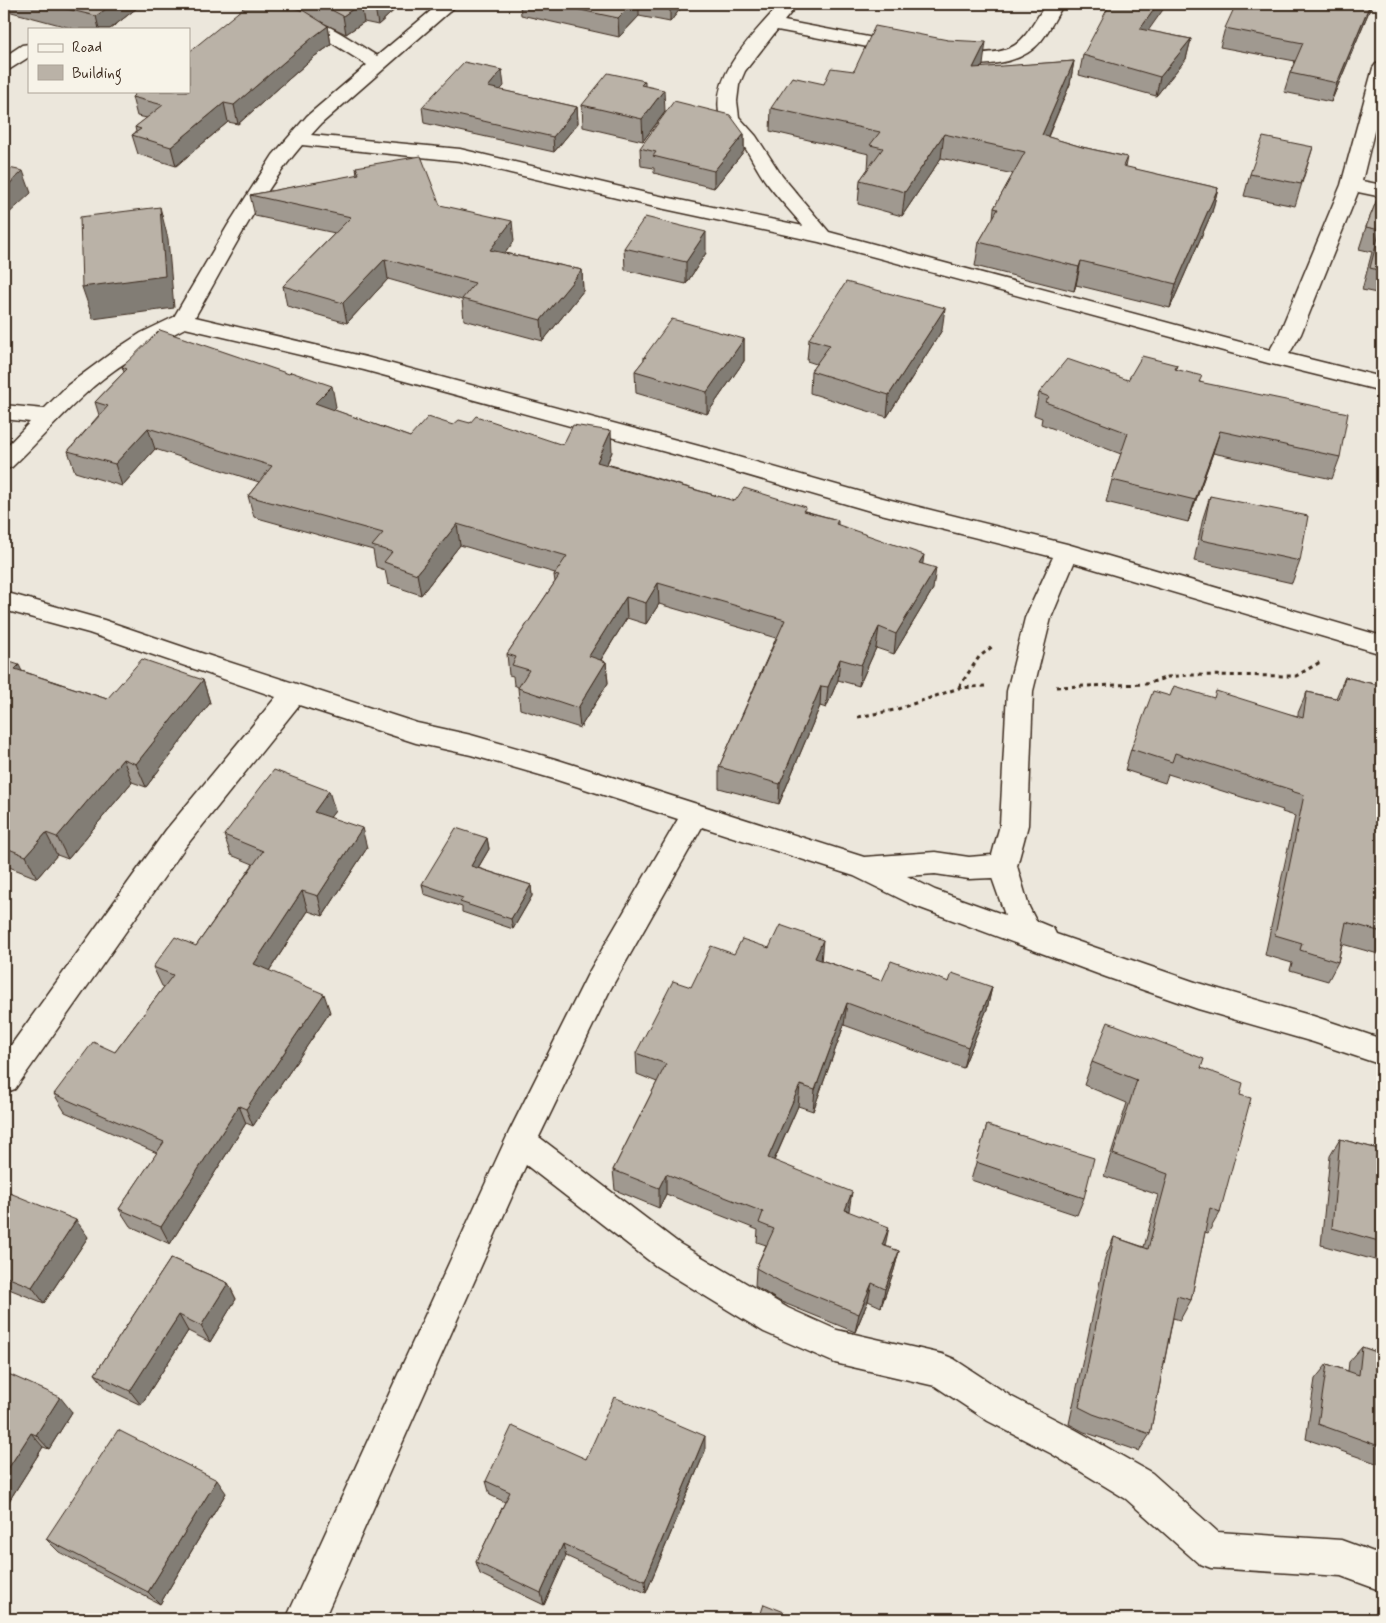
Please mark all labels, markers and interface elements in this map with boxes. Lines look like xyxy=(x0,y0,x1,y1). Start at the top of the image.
legend xyxy=(28,28,190,92)
text: Road xyxy=(72,38,102,58)
text: Building xyxy=(72,64,122,85)

